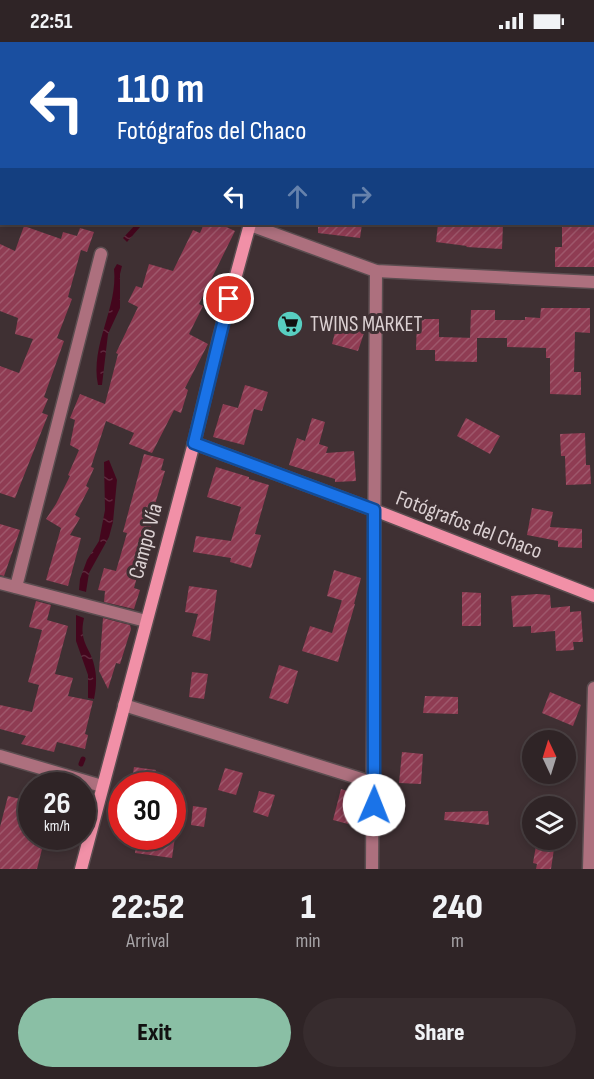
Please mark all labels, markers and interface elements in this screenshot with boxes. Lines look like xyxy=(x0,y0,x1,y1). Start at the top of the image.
text: 22:51 xyxy=(30,8,72,35)
text: 110 m xyxy=(117,64,204,115)
icon: left xyxy=(18,66,96,144)
text: Fotógrafos del Chaco xyxy=(117,115,306,147)
icon: left xyxy=(218,180,251,213)
icon: ahead xyxy=(281,180,314,213)
icon: right xyxy=(344,180,377,213)
pin xyxy=(203,273,254,324)
icon: arrive xyxy=(212,282,245,315)
supermarket icon: TWINS MARKET xyxy=(275,309,305,339)
place label: TWINS MARKET xyxy=(310,311,423,338)
street label: Fotógrafos del Chaco xyxy=(392,485,546,565)
street label: Campo Vía xyxy=(123,500,169,582)
north arrow xyxy=(522,730,576,784)
map controls xyxy=(522,730,576,850)
speed limit sign: 30 xyxy=(108,772,186,850)
position arrow xyxy=(342,773,406,837)
text: 26 xyxy=(43,786,71,822)
button: layers xyxy=(522,796,576,850)
text: km/h xyxy=(44,817,70,836)
text: 22:52 xyxy=(111,886,185,929)
text: 1 xyxy=(301,886,316,929)
text: 240 xyxy=(432,886,483,929)
text: Arrival xyxy=(126,929,169,953)
text: min xyxy=(296,929,321,953)
text: m xyxy=(451,929,464,953)
button: Exit xyxy=(18,998,291,1067)
button: Share xyxy=(303,998,576,1067)

